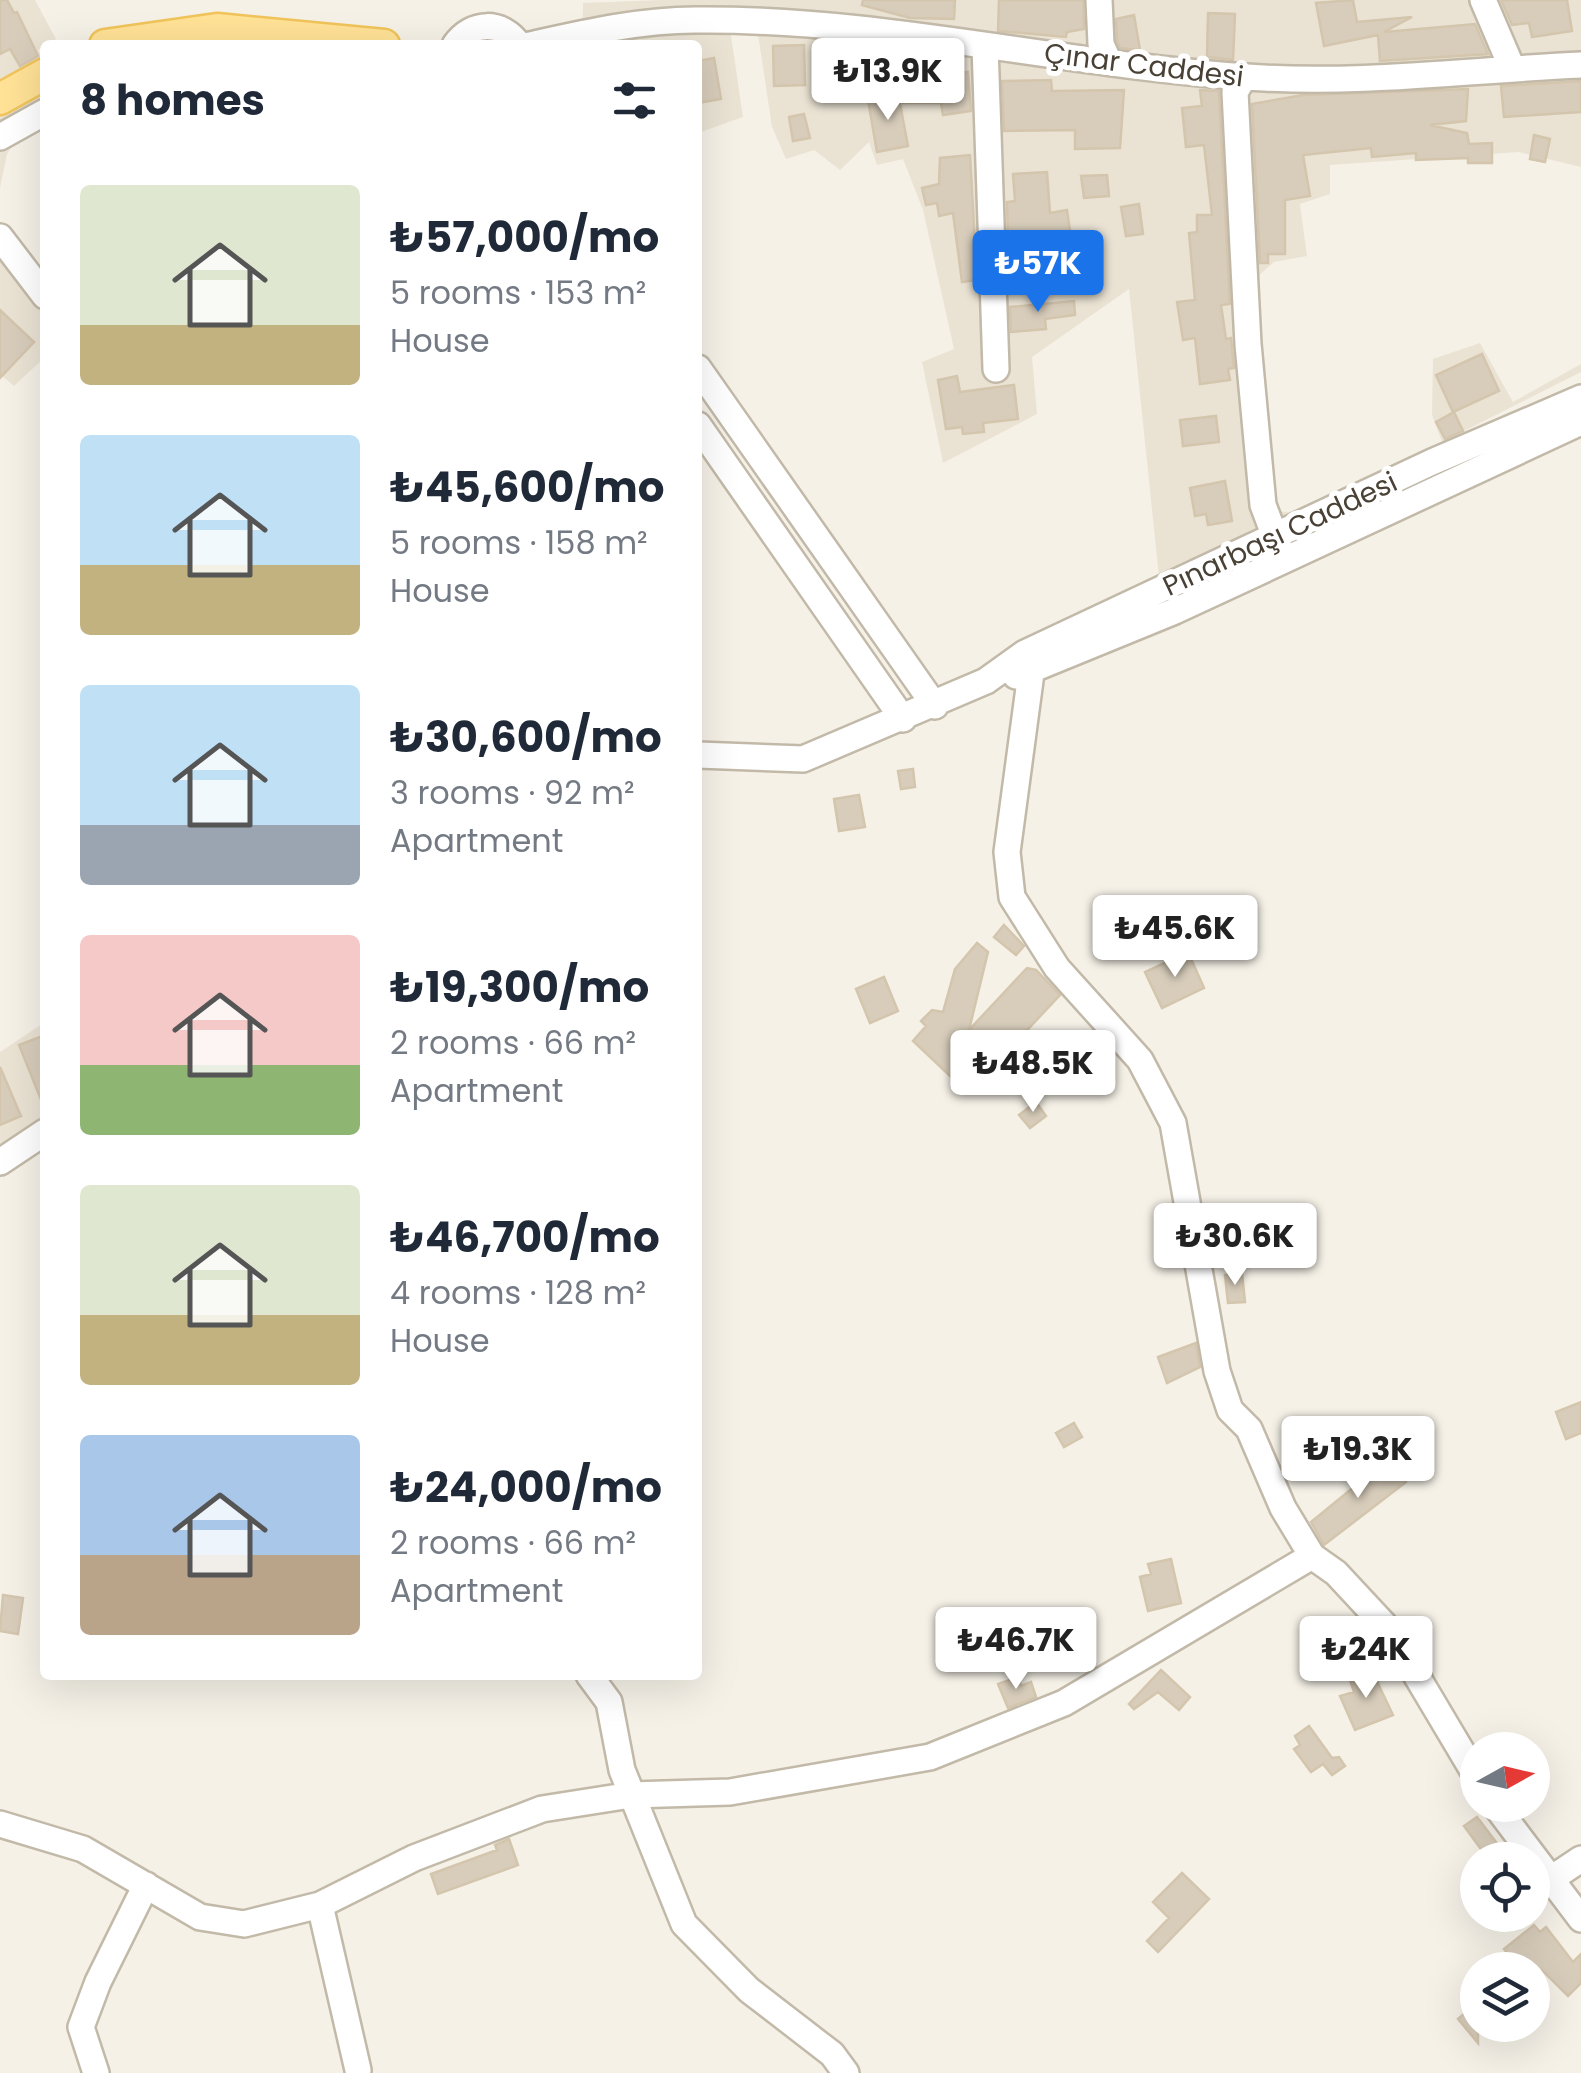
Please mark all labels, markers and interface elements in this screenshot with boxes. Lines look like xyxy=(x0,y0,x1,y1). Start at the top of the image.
street label: Çınar Caddesi xyxy=(1042,33,1246,97)
pin: ₺13.9K xyxy=(807,38,969,123)
text: ₺13.9K xyxy=(833,48,943,93)
text: 8 homes xyxy=(80,71,265,130)
icon: filters xyxy=(607,73,662,128)
text: ₺57,000/mo xyxy=(390,208,659,267)
icon: home xyxy=(160,225,280,345)
pin: ₺57K xyxy=(979,230,1097,315)
text: ₺57K xyxy=(995,240,1081,285)
text: 5 rooms · 153 m² xyxy=(390,270,646,315)
text: House xyxy=(390,318,490,363)
text: ₺45,600/mo xyxy=(390,458,665,517)
street label: Pınarbaşı Caddesi xyxy=(1156,463,1404,605)
icon: home xyxy=(160,475,280,595)
text: 5 rooms · 158 m² xyxy=(390,520,648,565)
text: House xyxy=(390,568,490,613)
text: ₺30,600/mo xyxy=(390,708,662,767)
icon: home xyxy=(160,725,280,845)
text: 3 rooms · 92 m² xyxy=(390,770,634,815)
text: Apartment xyxy=(390,818,563,863)
pin: ₺45.6K xyxy=(1094,895,1256,980)
text: ₺45.6K xyxy=(1115,905,1235,950)
text: ₺19,300/mo xyxy=(390,958,649,1017)
icon: home xyxy=(160,975,280,1095)
text: 2 rooms · 66 m² xyxy=(390,1020,636,1065)
pin: ₺48.5K xyxy=(952,1030,1114,1115)
text: ₺48.5K xyxy=(972,1040,1094,1085)
text: Apartment xyxy=(390,1068,563,1113)
pin: ₺30.6K xyxy=(1154,1203,1316,1288)
text: ₺46,700/mo xyxy=(390,1208,660,1267)
text: ₺30.6K xyxy=(1176,1213,1294,1258)
icon: home xyxy=(160,1225,280,1345)
text: 4 rooms · 128 m² xyxy=(390,1270,646,1315)
text: House xyxy=(390,1318,490,1363)
pin: ₺19.3K xyxy=(1277,1416,1439,1501)
text: ₺19.3K xyxy=(1303,1426,1413,1471)
text: ₺24,000/mo xyxy=(390,1458,662,1517)
icon: home xyxy=(160,1475,280,1595)
text: 2 rooms · 66 m² xyxy=(390,1520,636,1565)
text: Apartment xyxy=(390,1568,563,1613)
pin: ₺46.7K xyxy=(935,1607,1097,1692)
pin: ₺24K xyxy=(1307,1616,1425,1701)
text: ₺46.7K xyxy=(957,1617,1075,1662)
text: ₺24K xyxy=(1322,1626,1410,1671)
north arrow xyxy=(1460,1732,1550,1822)
map controls xyxy=(1460,1732,1550,2042)
button: locate xyxy=(1460,1842,1550,1932)
button: layers xyxy=(1460,1952,1550,2042)

